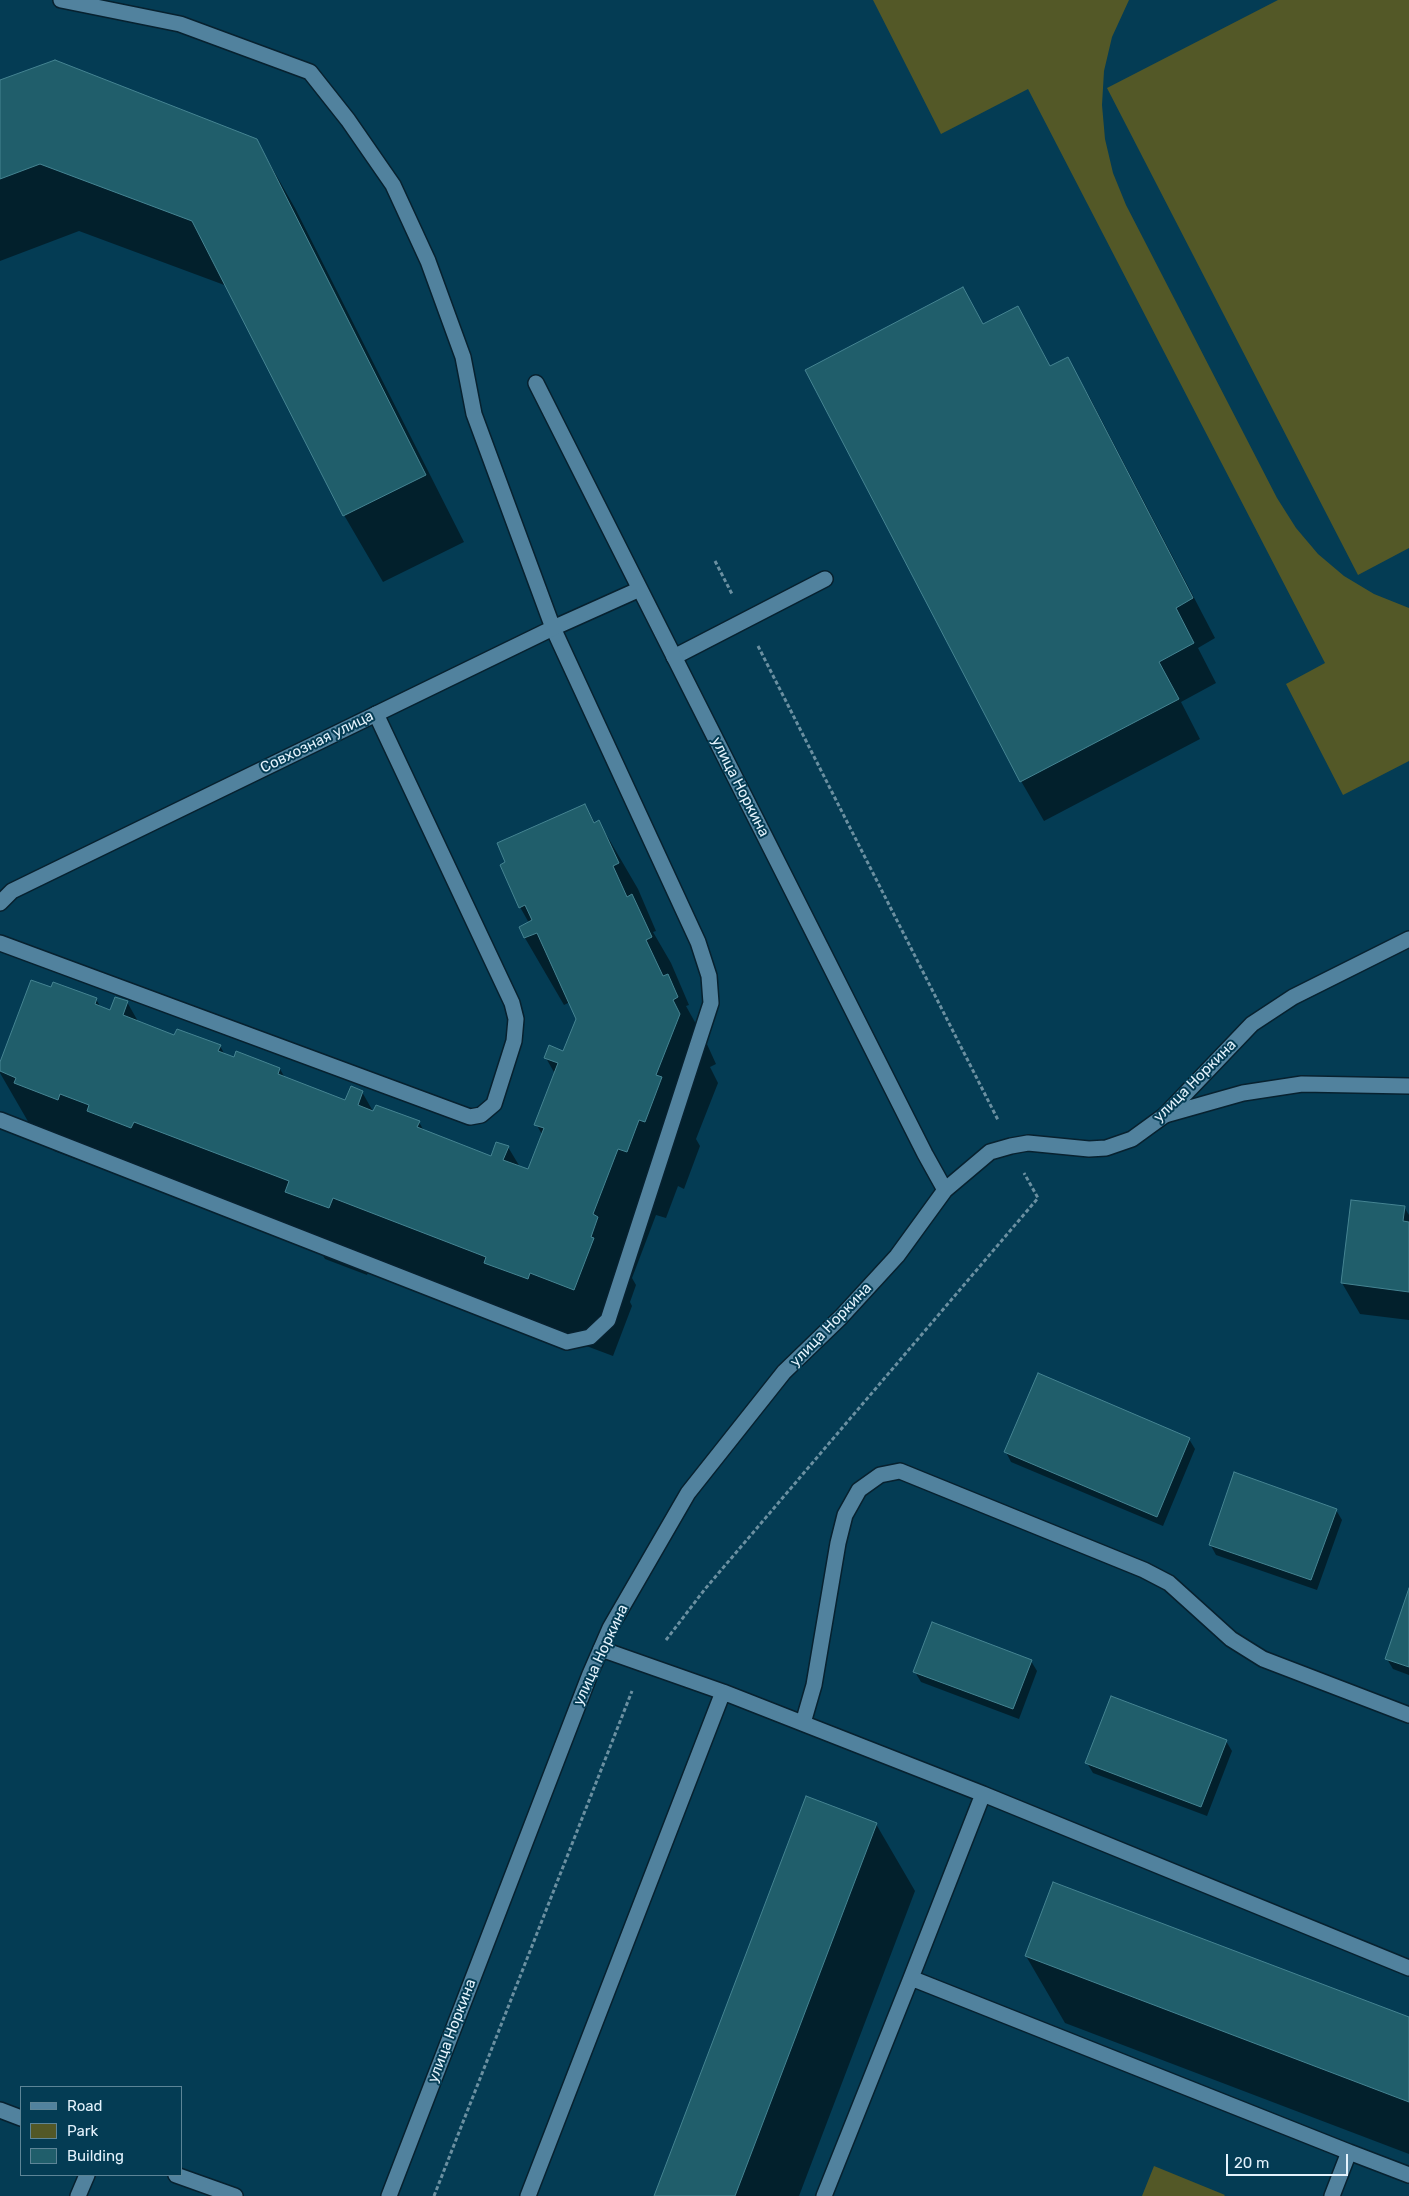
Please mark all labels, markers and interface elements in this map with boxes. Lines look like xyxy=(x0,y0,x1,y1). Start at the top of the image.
street label: Совхозная улица xyxy=(257,707,377,777)
street label: улица Норкина xyxy=(707,734,773,840)
street label: улица Норкина xyxy=(1150,1036,1240,1126)
street label: улица Норкина xyxy=(786,1279,876,1371)
street label: улица Норкина xyxy=(570,1602,632,1708)
street label: улица Норкина xyxy=(424,1977,480,2085)
legend xyxy=(20,2086,182,2176)
text: Road xyxy=(67,2097,103,2115)
text: Park xyxy=(67,2122,98,2140)
scale bar xyxy=(1229,2144,1352,2176)
text: Building xyxy=(67,2147,124,2165)
text: 20 m xyxy=(1234,2154,1269,2172)

